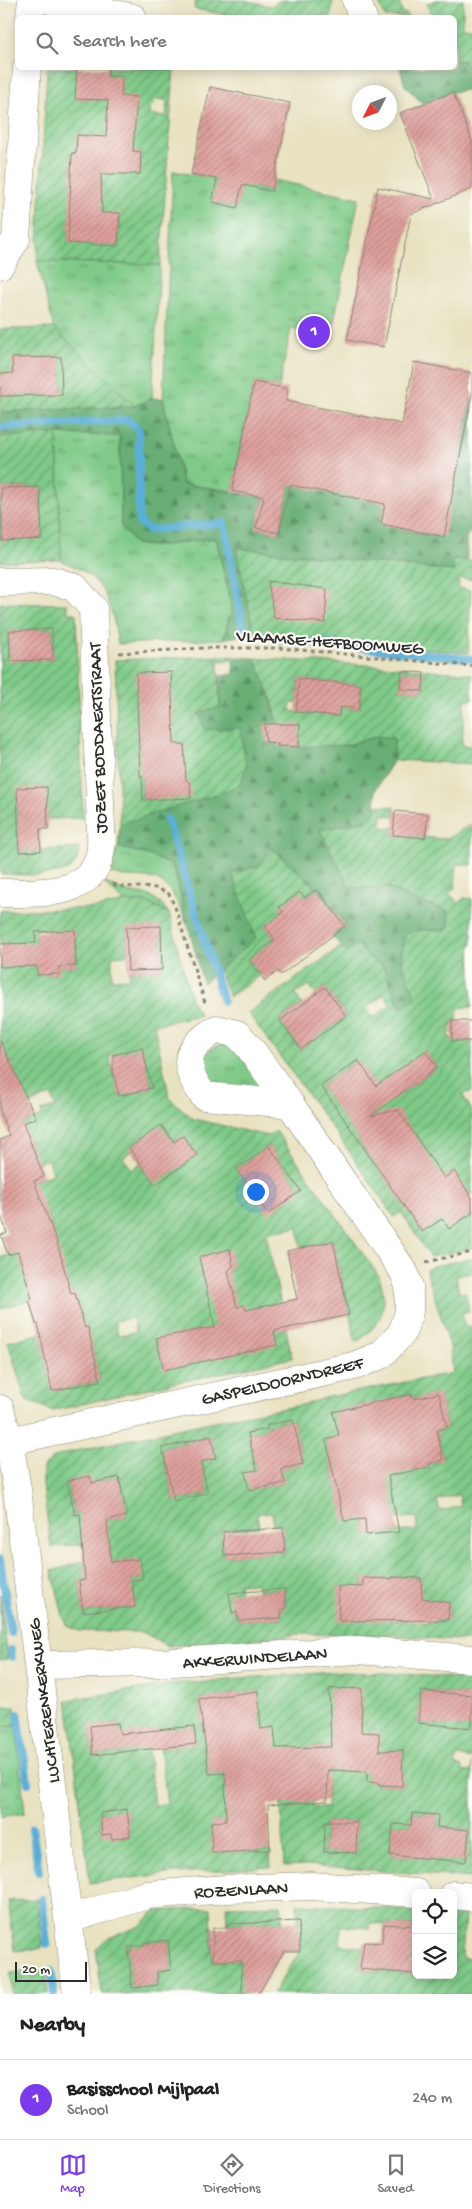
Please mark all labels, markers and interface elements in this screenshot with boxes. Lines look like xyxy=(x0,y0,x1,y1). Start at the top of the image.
search box xyxy=(15,15,457,70)
icon: search xyxy=(33,29,61,57)
text: Search here xyxy=(73,31,167,54)
north arrow xyxy=(352,85,397,130)
pin: 1 xyxy=(298,313,330,351)
street label: VLAAMSE-HEFBOOMWEG xyxy=(235,626,425,661)
street label: JOZEF BODDAERTSTRAAT xyxy=(86,641,113,834)
your location xyxy=(243,1179,269,1205)
street label: GASPELDOORNDREEF xyxy=(200,1353,366,1411)
street label: LUCHTERENKERKWEG xyxy=(25,1616,66,1784)
street label: AKKERWINDELAAN xyxy=(182,1644,328,1675)
street label: ROZENLAAN xyxy=(193,1879,289,1904)
map controls xyxy=(412,1889,457,1979)
button: locate xyxy=(412,1889,457,1934)
button: layers xyxy=(412,1934,457,1979)
scale bar xyxy=(15,1959,88,1982)
text: 20 m xyxy=(22,1962,50,1979)
text: Nearby xyxy=(20,2014,85,2039)
text: Basisschool Mijlpaal xyxy=(67,2079,219,2102)
text: 1 xyxy=(33,2090,39,2109)
text: 240 m xyxy=(412,2090,452,2109)
text: School xyxy=(67,2102,109,2121)
tab: Map xyxy=(59,2151,87,2198)
tab: Directions xyxy=(204,2151,261,2198)
tab: Saved xyxy=(378,2151,413,2198)

